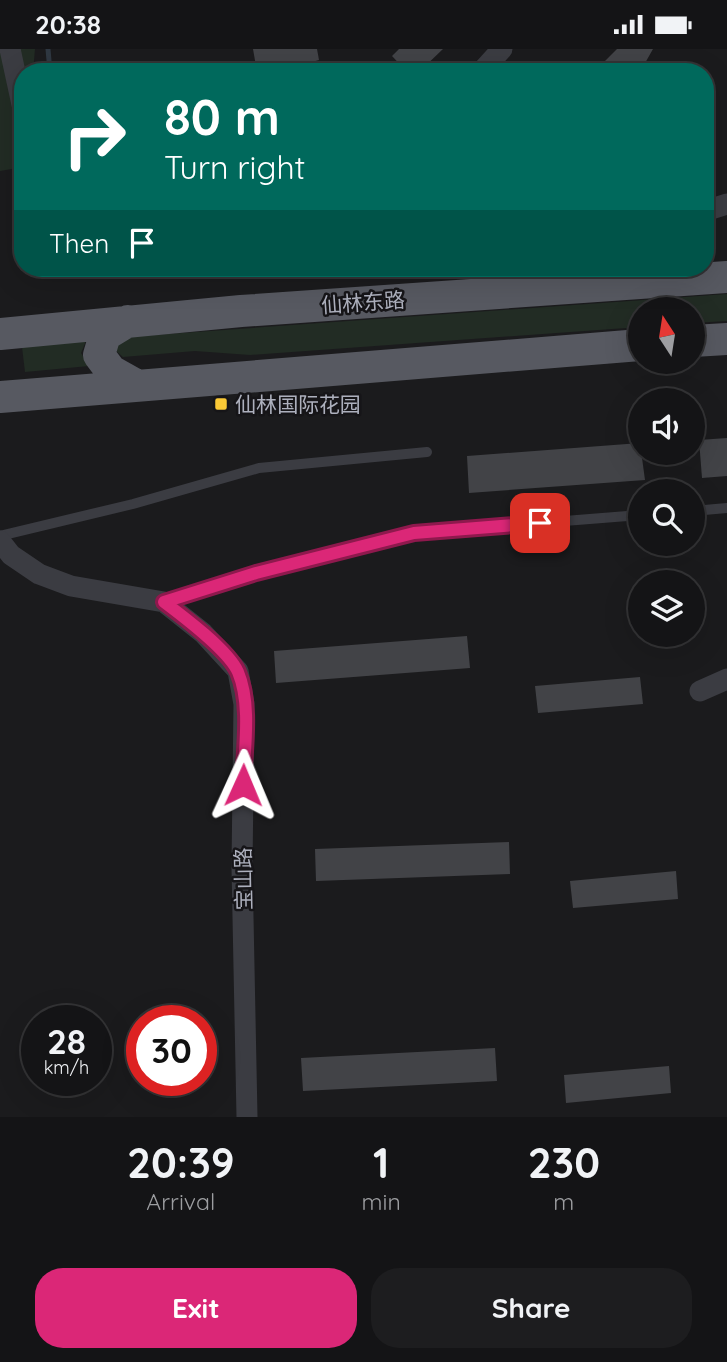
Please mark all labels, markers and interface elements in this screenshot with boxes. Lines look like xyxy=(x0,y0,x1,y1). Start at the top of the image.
text: 20:38 xyxy=(35,8,101,41)
text: 80 m xyxy=(164,86,280,147)
icon: right xyxy=(49,91,140,182)
text: Turn right xyxy=(164,147,305,187)
icon: arrive xyxy=(123,224,161,262)
text: Then xyxy=(49,227,109,260)
street label: 仙林东路 xyxy=(320,286,406,318)
north arrow xyxy=(628,297,705,375)
map controls xyxy=(628,297,705,647)
button: sound xyxy=(628,388,705,465)
place label: 仙林国际花园 xyxy=(235,391,361,417)
marker: 仙林国际花园 xyxy=(213,396,229,412)
button: search xyxy=(628,479,705,556)
pin xyxy=(510,493,570,553)
icon: arrive xyxy=(521,504,559,542)
button: layers xyxy=(628,570,705,647)
position arrow xyxy=(206,748,280,822)
street label: 宝山路 xyxy=(229,847,257,911)
speed limit sign: 30 xyxy=(126,1005,217,1096)
text: 28 xyxy=(47,1019,86,1063)
text: km/h xyxy=(44,1056,89,1079)
text: 20:39 xyxy=(127,1136,235,1189)
text: 1 xyxy=(373,1136,389,1189)
text: 230 xyxy=(528,1136,600,1189)
text: Arrival xyxy=(146,1187,215,1216)
text: min xyxy=(362,1187,401,1216)
text: m xyxy=(553,1187,574,1216)
button: Exit xyxy=(35,1268,357,1348)
button: Share xyxy=(371,1268,692,1348)

